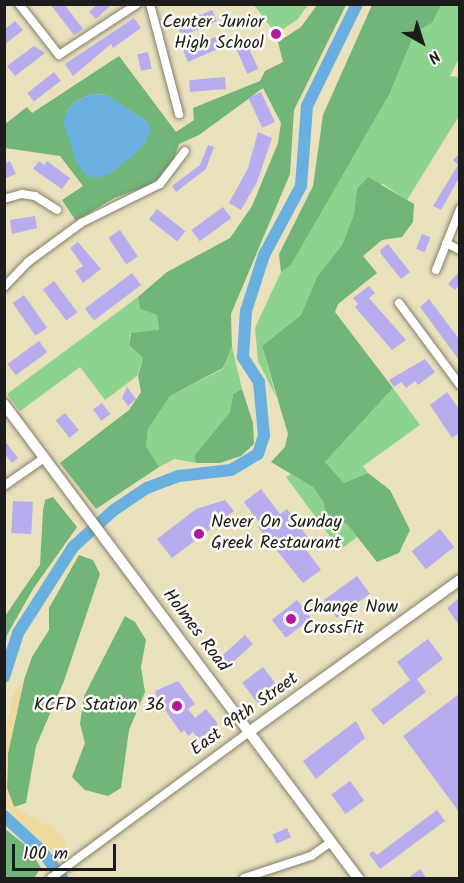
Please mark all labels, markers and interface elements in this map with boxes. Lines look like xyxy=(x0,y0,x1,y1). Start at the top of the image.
north arrow xyxy=(392,12,452,72)
place label: Center Junior High School xyxy=(162,13,264,56)
marker: Center Junior High School xyxy=(269,27,283,41)
text: N xyxy=(422,43,445,69)
place label: Never On Sunday Greek Restaurant xyxy=(211,513,342,556)
marker: Never On Sunday Greek Restaurant xyxy=(192,527,206,541)
street label: Holmes Road xyxy=(157,585,233,677)
place label: Change Now CrossFit xyxy=(303,598,398,640)
marker: Change Now CrossFit xyxy=(284,612,298,626)
street label: East 99th Street xyxy=(187,669,303,761)
place label: KCFD Station 36 xyxy=(34,695,165,717)
marker: KCFD Station 36 xyxy=(170,699,184,713)
scale bar xyxy=(15,832,118,870)
text: 100 m xyxy=(23,840,68,869)

